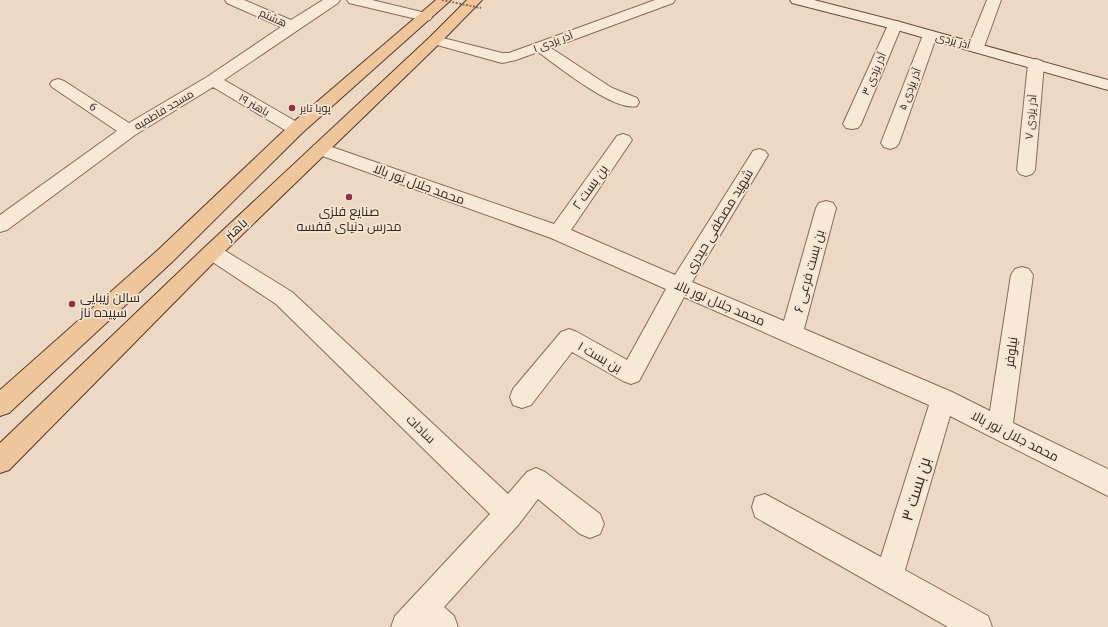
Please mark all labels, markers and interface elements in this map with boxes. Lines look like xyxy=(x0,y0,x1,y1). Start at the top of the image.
street label: هشتم xyxy=(257,6,289,31)
street label: آذر یزدی ۱ xyxy=(531,29,575,55)
street label: آذر یزدی xyxy=(934,30,972,52)
street label: آذر یزدی ۳ xyxy=(859,50,889,98)
street label: آذر یزدی ۵ xyxy=(896,66,924,112)
street label: مسجد فاطمیه xyxy=(132,87,196,133)
street label: باهنر ۱۹ xyxy=(236,91,272,119)
street label: آذر یزدی ۷ xyxy=(1023,94,1039,140)
street label: 6 xyxy=(87,100,99,114)
place label: پویا تایر xyxy=(299,102,331,115)
marker: پویا تایر xyxy=(287,103,297,113)
street label: محمد جلال نور بالا xyxy=(371,160,467,208)
street label: بن بست ۲ xyxy=(569,162,611,212)
street label: شهید مصطفی حیدری xyxy=(682,166,756,276)
marker: صنایع فلزی مدرس دنیای قفسه xyxy=(344,192,354,202)
place label: صنایع فلزی مدرس دنیای قفسه xyxy=(297,204,402,234)
street label: باهنر xyxy=(221,215,250,244)
street label: بن بست فرعی ۶ xyxy=(791,228,827,314)
street label: محمد جلال نور بالا xyxy=(672,277,767,330)
place label: سالن زیبایی سپیده ناز xyxy=(79,290,140,321)
marker: سالن زیبایی سپیده ناز xyxy=(67,299,77,309)
street label: نیلوفر xyxy=(1001,336,1021,369)
street label: بن بست ۱ xyxy=(575,338,625,376)
street label: محمد جلال نور بالا xyxy=(968,407,1061,465)
street label: سادات xyxy=(403,412,439,446)
street label: بن بست ۳ xyxy=(897,455,936,523)

